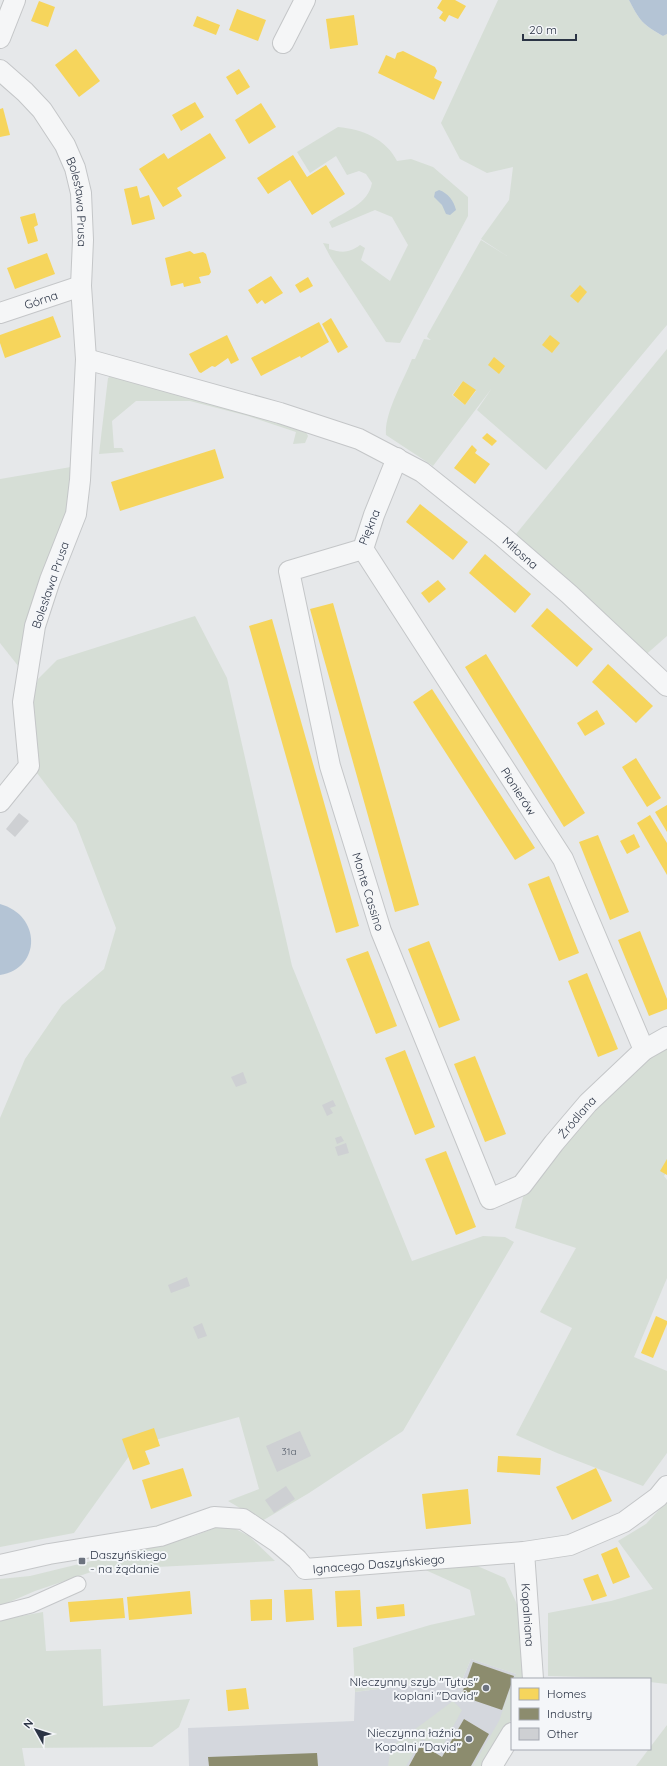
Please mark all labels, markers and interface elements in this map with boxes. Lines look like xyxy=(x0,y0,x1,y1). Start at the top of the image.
scale bar xyxy=(523,16,576,42)
text: 20 m xyxy=(529,22,557,37)
street label: Bolesława Prusa xyxy=(63,154,91,247)
street label: Górna xyxy=(22,287,60,312)
street label: Piękna xyxy=(355,507,383,547)
street label: Miłosna xyxy=(500,533,542,572)
street label: Bolesława Prusa xyxy=(28,539,72,631)
street label: Pionierów xyxy=(498,764,540,818)
street label: Monte Cassino xyxy=(350,850,388,933)
street label: Źródlana xyxy=(554,1092,599,1141)
house number: 31a xyxy=(282,1445,297,1458)
place label: Daszyńskiego - na żądanie xyxy=(90,1547,167,1576)
street label: Ignacego Daszyńskiego xyxy=(312,1551,445,1576)
marker: Daszyńskiego - na żądanie xyxy=(77,1556,87,1566)
street label: Kopalniana xyxy=(519,1583,538,1647)
place label: NIeczynny szyb "Tytus" koplani "David" xyxy=(349,1674,478,1703)
legend xyxy=(511,1678,651,1750)
marker: NIeczynny szyb "Tytus" koplani "David" xyxy=(481,1683,491,1693)
text: Homes xyxy=(547,1686,587,1701)
text: Industry xyxy=(547,1706,592,1721)
north arrow xyxy=(16,1710,56,1750)
text: N xyxy=(20,1716,36,1731)
place label: Nieczynna łaźnia Kopalni "David" xyxy=(367,1725,461,1754)
text: Other xyxy=(547,1726,579,1741)
marker: Nieczynna łaźnia Kopalni "David" xyxy=(464,1734,474,1744)

